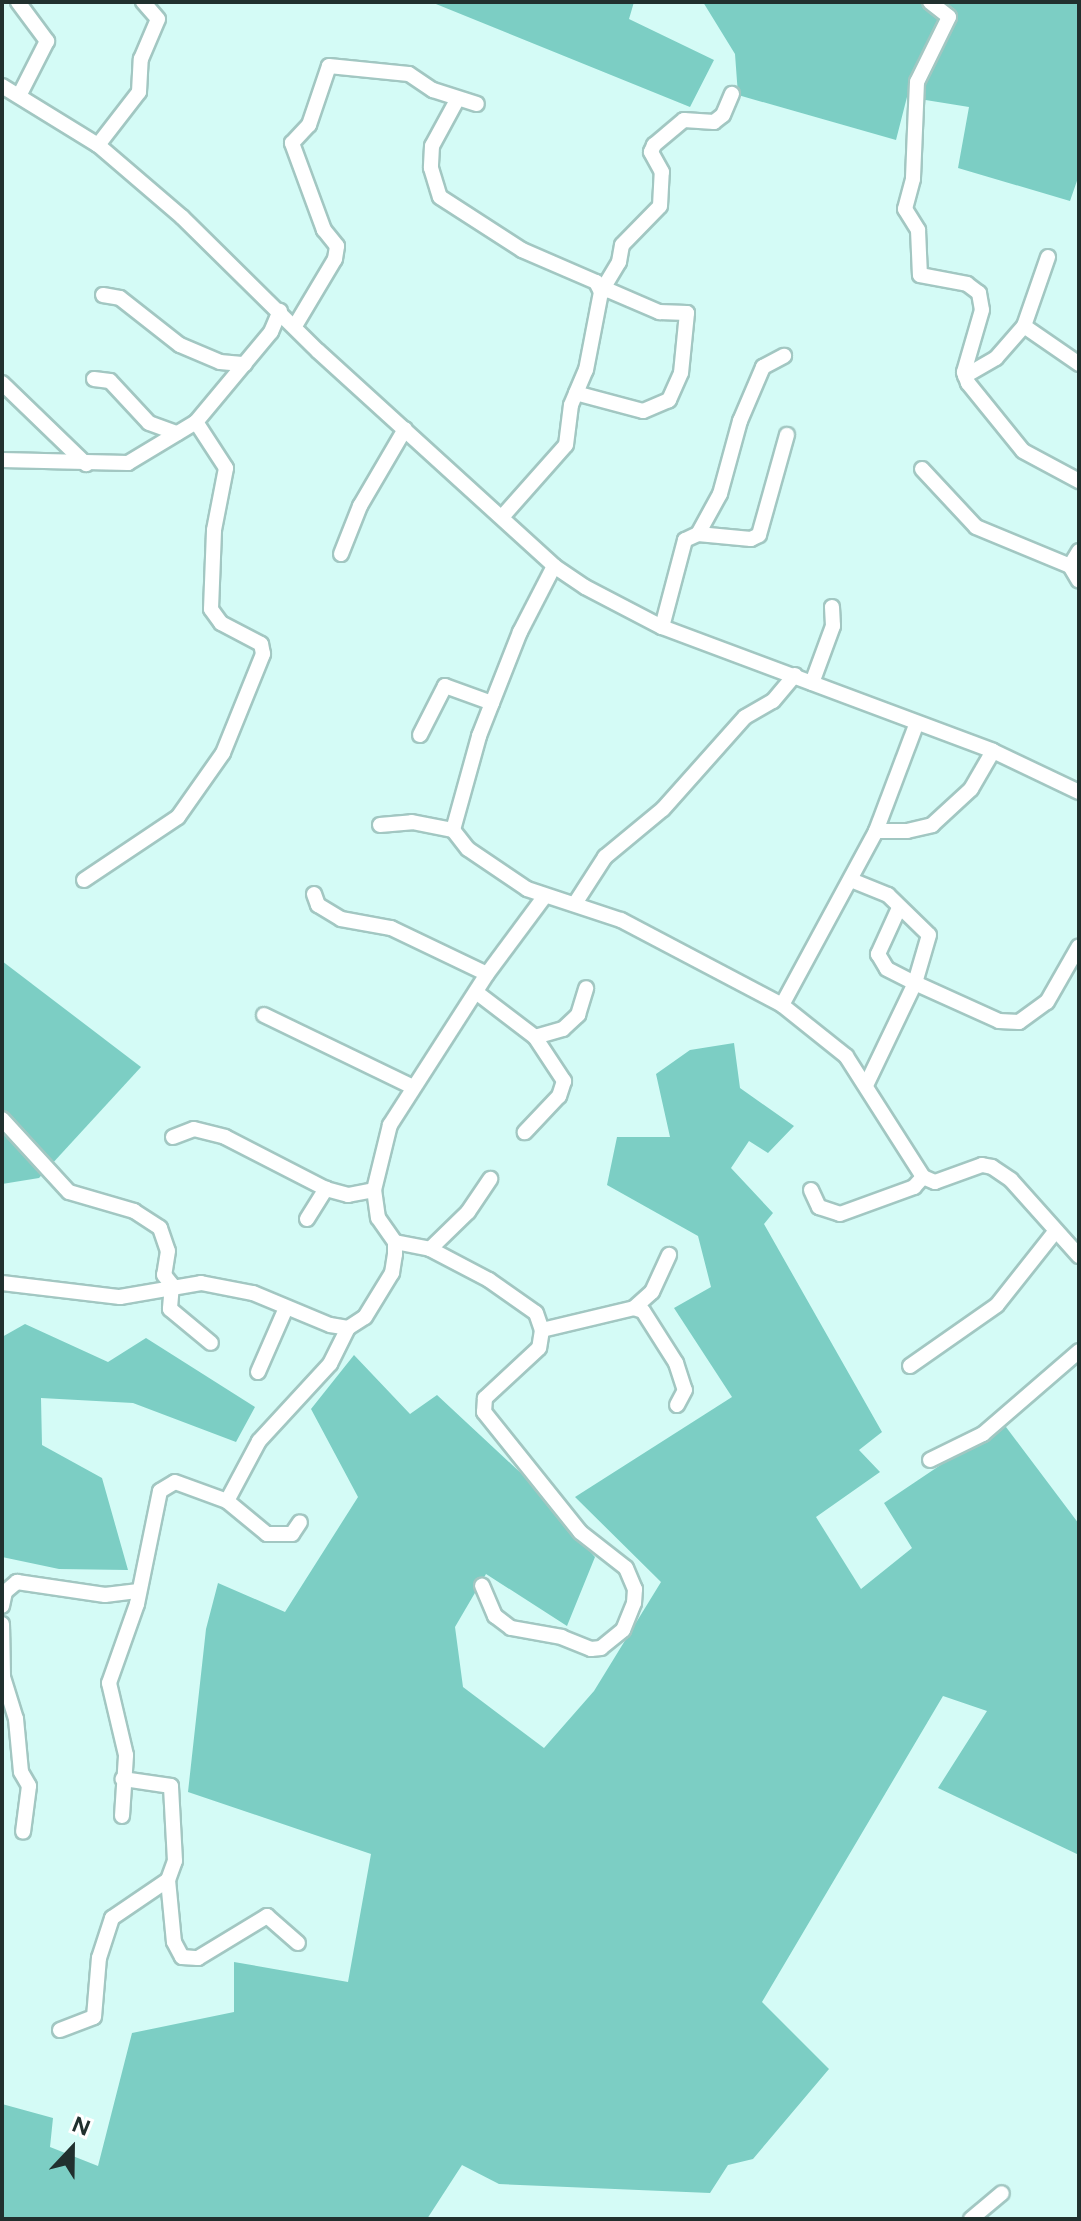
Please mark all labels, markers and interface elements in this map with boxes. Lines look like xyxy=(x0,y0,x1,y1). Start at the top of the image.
north arrow xyxy=(32,2109,112,2189)
text: N xyxy=(68,2111,94,2142)

